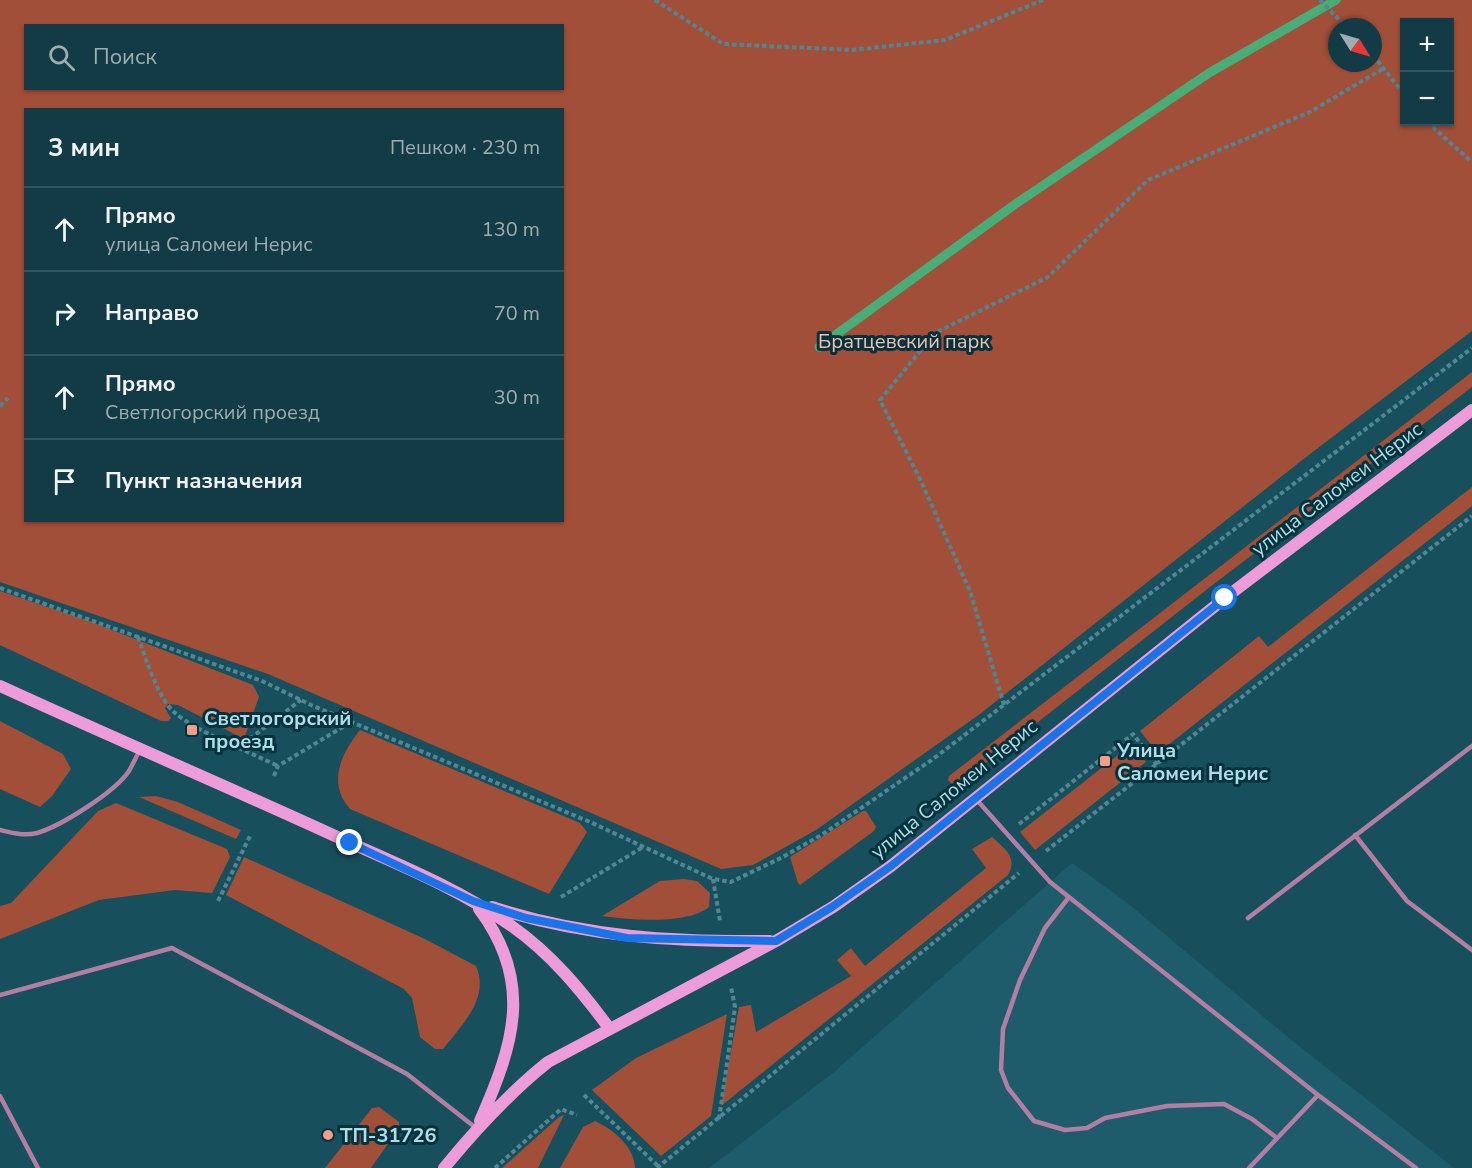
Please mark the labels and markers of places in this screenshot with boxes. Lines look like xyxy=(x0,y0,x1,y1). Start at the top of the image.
place label: Светлогорский проезд xyxy=(204,705,351,755)
marker: Светлогорский проезд xyxy=(185,723,199,737)
place label: Улица Саломеи Нерис xyxy=(1116,737,1269,787)
marker: Улица Саломеи Нерис xyxy=(1098,754,1112,768)
place label: ТП-31726 xyxy=(340,1122,436,1149)
marker: ТП-31726 xyxy=(321,1128,335,1142)

